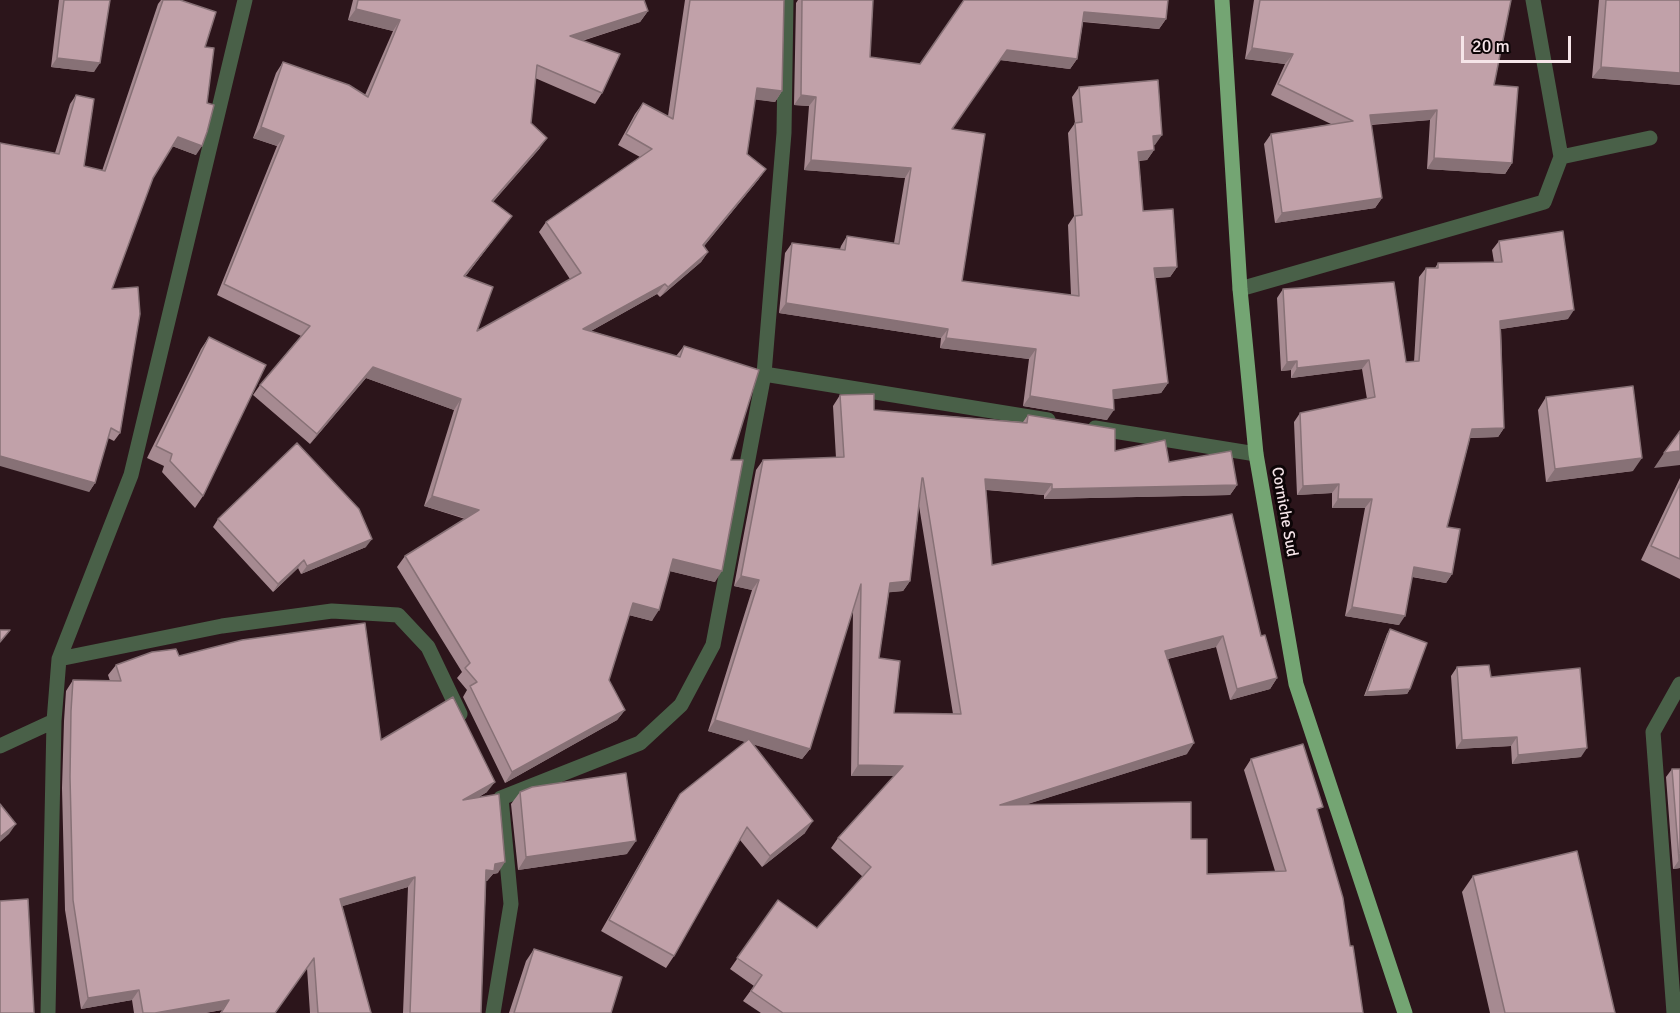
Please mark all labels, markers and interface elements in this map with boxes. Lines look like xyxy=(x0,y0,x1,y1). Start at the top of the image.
scale bar xyxy=(1464,24,1574,62)
text: 20 m xyxy=(1472,35,1510,57)
street label: Corniche Sud xyxy=(1267,466,1301,558)

